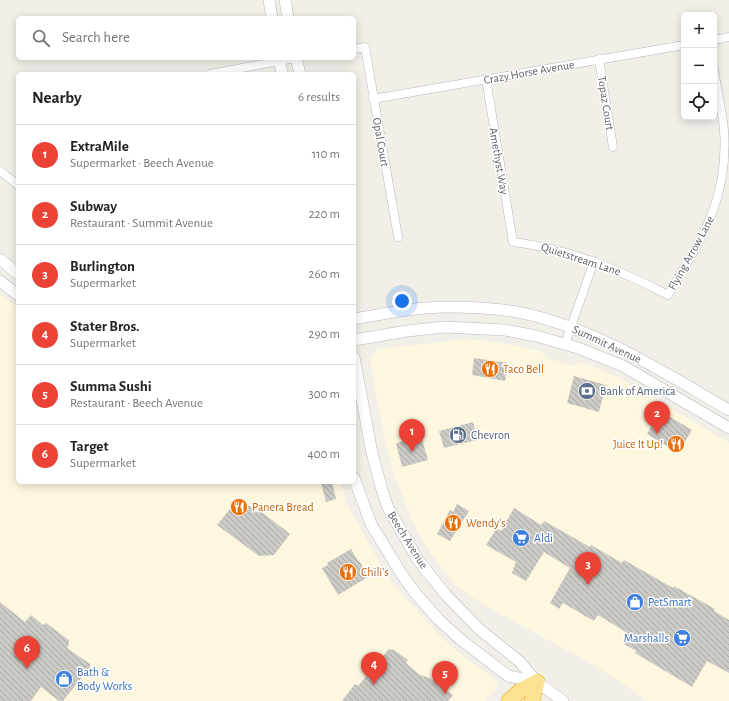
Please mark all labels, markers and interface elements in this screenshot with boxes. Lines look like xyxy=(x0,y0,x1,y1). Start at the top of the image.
map controls xyxy=(681,12,717,120)
button: + xyxy=(681,12,717,48)
search box xyxy=(16,16,356,60)
icon: search xyxy=(30,27,52,49)
text: Search here xyxy=(62,30,130,45)
button: − xyxy=(681,48,717,84)
street label: Crazy Horse Avenue xyxy=(483,58,575,87)
street label: Topaz Court xyxy=(596,75,616,131)
button: locate xyxy=(681,84,717,120)
text: Nearby xyxy=(32,89,82,106)
text: 6 results xyxy=(298,91,340,104)
street label: Opal Court xyxy=(371,116,391,168)
street label: Amethyst Way xyxy=(486,127,511,196)
text: ExtraMile xyxy=(70,139,129,154)
text: 1 xyxy=(43,148,47,161)
text: 110 m xyxy=(312,148,340,161)
text: Supermarket · Beech Avenue xyxy=(70,157,214,170)
text: Subway xyxy=(70,199,117,214)
text: 2 xyxy=(42,208,48,221)
text: 220 m xyxy=(309,208,340,221)
street label: Flying Arrow Lane xyxy=(666,214,717,293)
text: Restaurant · Summit Avenue xyxy=(70,217,213,230)
street label: Quietstream Lane xyxy=(539,240,622,278)
text: Burlington xyxy=(70,259,135,274)
text: 3 xyxy=(42,268,48,281)
text: 260 m xyxy=(309,268,340,281)
text: Supermarket xyxy=(70,277,136,290)
your location xyxy=(392,291,412,311)
text: Stater Bros. xyxy=(70,319,140,334)
street label: Summit Avenue xyxy=(571,323,643,365)
text: 4 xyxy=(42,328,48,341)
text: 290 m xyxy=(309,328,340,341)
text: Supermarket xyxy=(70,337,136,350)
restaurant icon: Taco Bell xyxy=(480,359,500,379)
place label: Taco Bell xyxy=(503,363,544,375)
text: Summa Sushi xyxy=(70,379,152,394)
bank icon: Bank of America xyxy=(577,381,597,401)
place label: Bank of America xyxy=(600,385,676,397)
text: 5 xyxy=(42,388,48,401)
text: 300 m xyxy=(308,388,340,401)
text: Restaurant · Beech Avenue xyxy=(70,397,203,410)
pin: 2 xyxy=(644,401,670,434)
pin: 1 xyxy=(399,419,425,452)
fuel station icon: Chevron xyxy=(448,425,468,445)
place label: Chevron xyxy=(471,429,510,441)
restaurant icon: Juice It Up! xyxy=(666,434,686,454)
place label: Juice It Up! xyxy=(613,438,663,450)
text: Target xyxy=(70,439,108,454)
text: 6 xyxy=(42,448,48,461)
text: 400 m xyxy=(307,448,340,461)
text: Supermarket xyxy=(70,457,136,470)
restaurant icon: Panera Bread xyxy=(229,497,249,517)
place label: Panera Bread xyxy=(252,501,314,513)
street label: Beech Avenue xyxy=(386,509,430,571)
restaurant icon: Wendy's xyxy=(443,513,463,533)
place label: Wendy's xyxy=(466,517,506,530)
supermarket icon: Aldi xyxy=(511,528,531,548)
place label: Aldi xyxy=(534,532,553,544)
pin: 3 xyxy=(575,552,601,585)
restaurant icon: Chili's xyxy=(338,562,358,582)
place label: Chili's xyxy=(361,566,389,578)
shop icon: PetSmart xyxy=(625,592,645,612)
place label: PetSmart xyxy=(648,596,692,608)
supermarket icon: Marshalls xyxy=(672,628,692,648)
place label: Marshalls xyxy=(624,632,669,644)
pin: 6 xyxy=(14,636,40,669)
pin: 4 xyxy=(361,652,387,685)
pin: 5 xyxy=(432,661,458,694)
place label: Bath & Body Works xyxy=(77,666,132,693)
shop icon: Bath & Body Works xyxy=(54,669,74,689)

